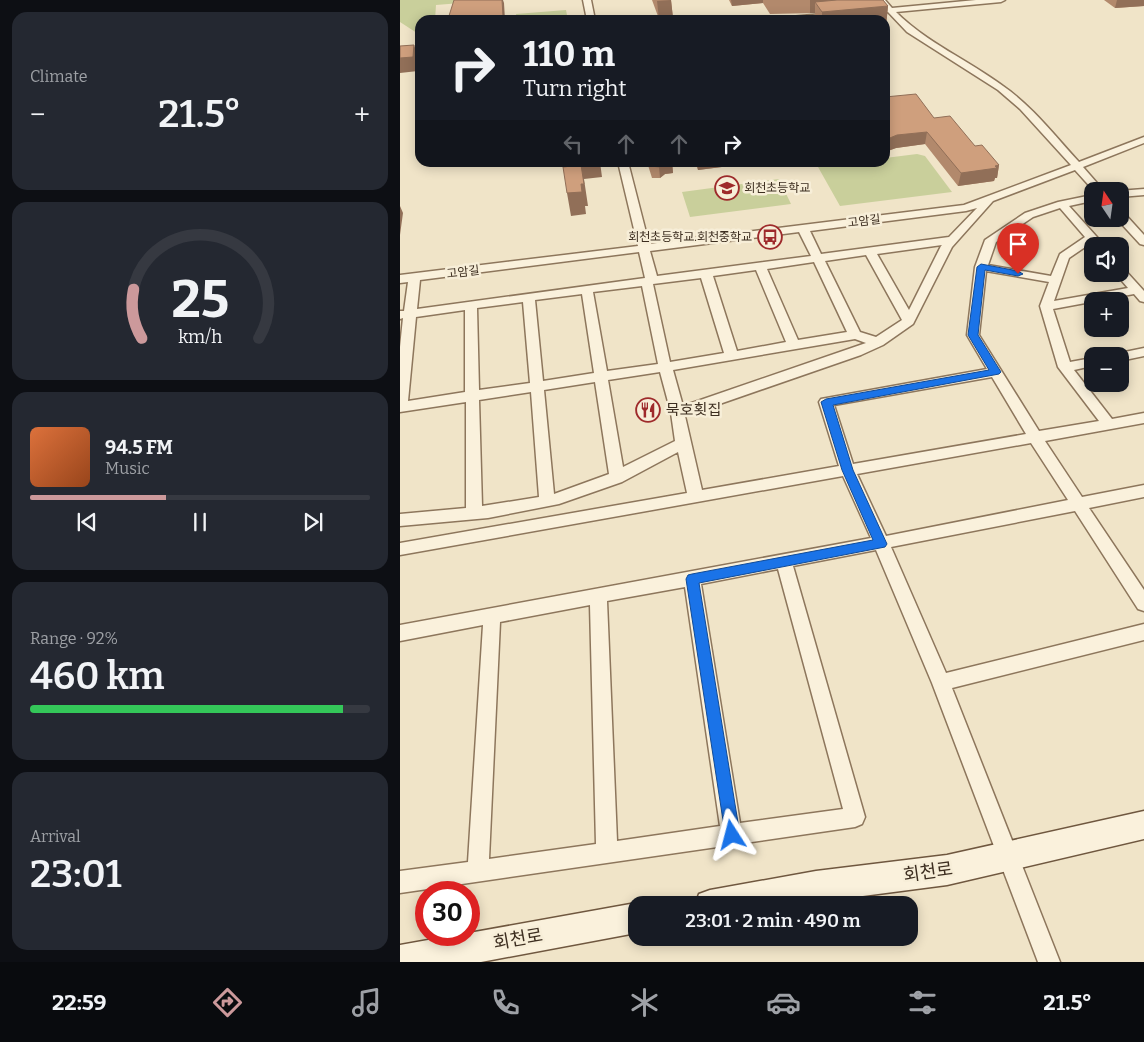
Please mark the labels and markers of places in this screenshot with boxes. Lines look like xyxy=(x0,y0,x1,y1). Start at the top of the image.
school or university icon: 회천초등학교 xyxy=(714,175,740,201)
place label: 회천초등학교 xyxy=(744,181,810,195)
pin xyxy=(997,223,1039,274)
bus stop icon: 회천초등학교.회천중학교 xyxy=(757,224,783,250)
place label: 회천초등학교.회천중학교 xyxy=(628,230,752,244)
restaurant icon: 묵호횟집 xyxy=(635,397,661,423)
place label: 묵호횟집 xyxy=(666,401,721,419)

